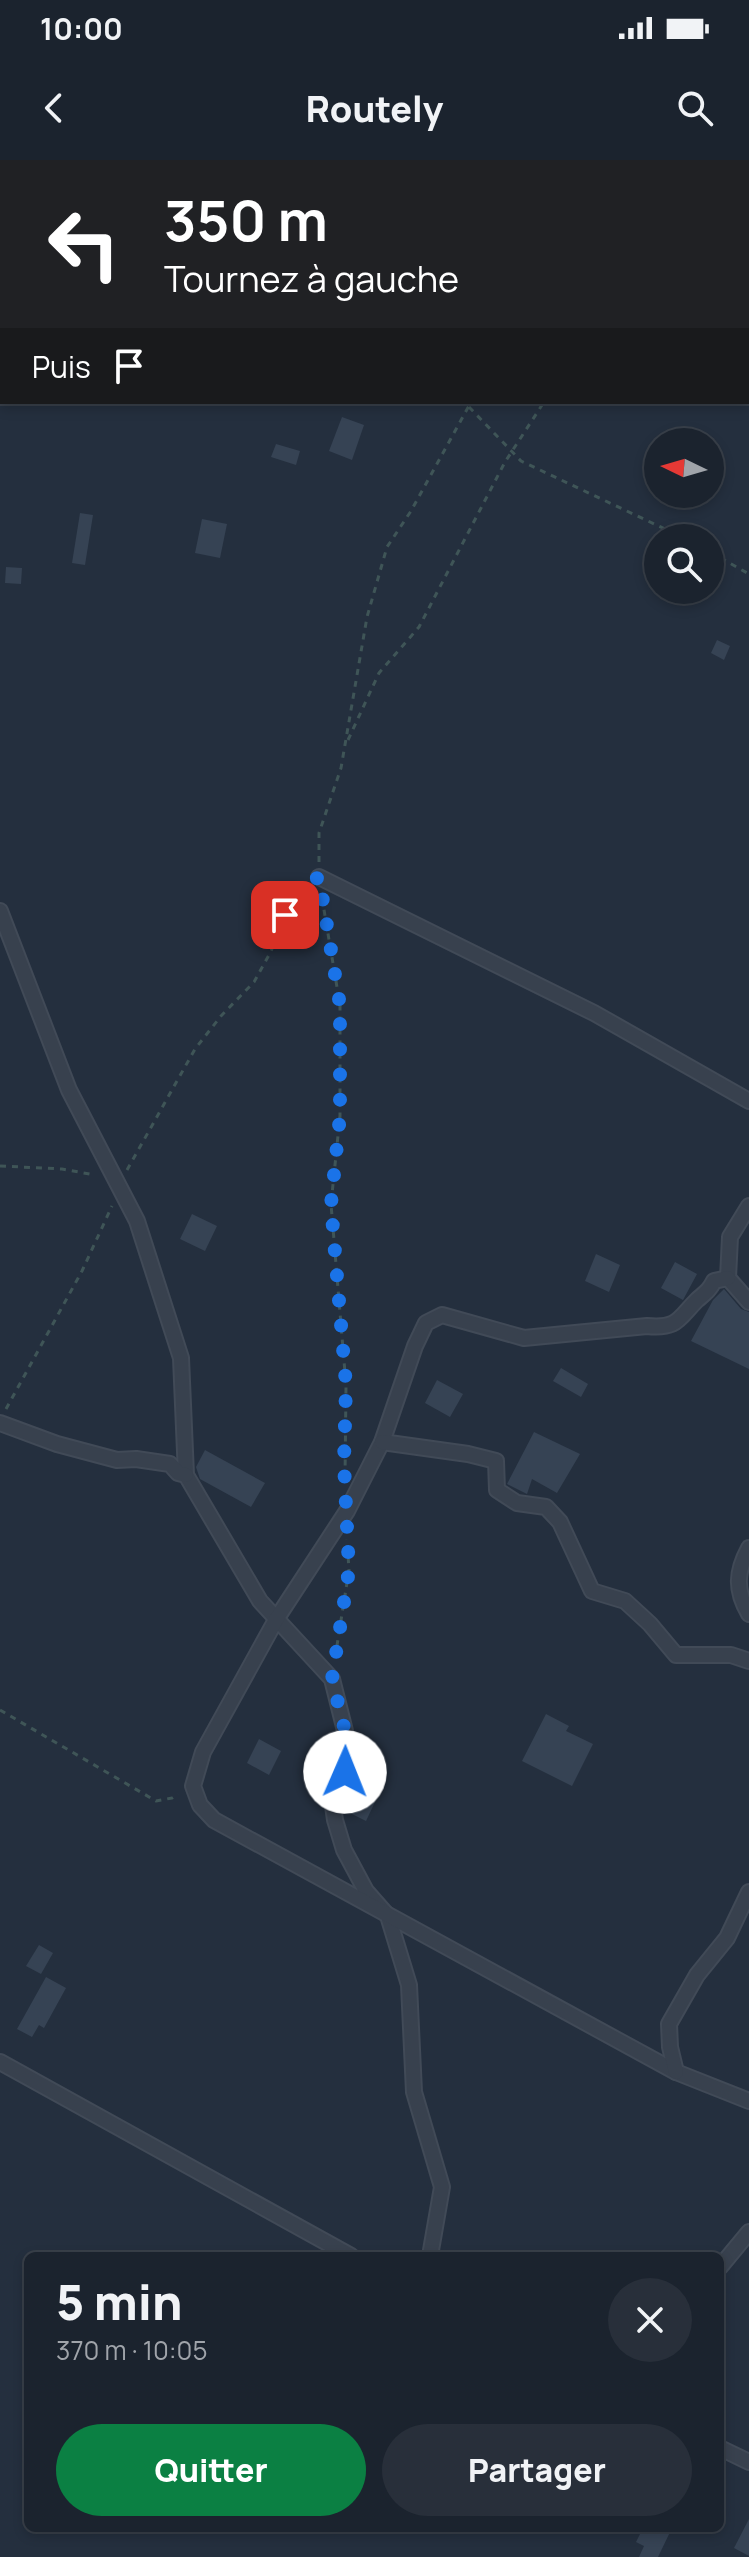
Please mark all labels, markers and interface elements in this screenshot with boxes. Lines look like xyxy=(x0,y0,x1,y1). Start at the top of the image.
text: 10:00 xyxy=(40,8,123,49)
text: Routely xyxy=(306,84,443,133)
icon: back xyxy=(32,86,76,130)
icon: search xyxy=(673,86,717,130)
text: 350 m xyxy=(164,181,328,258)
icon: left xyxy=(32,192,136,296)
text: Tournez à gauche xyxy=(164,254,459,303)
icon: arrive xyxy=(107,344,151,388)
text: Puis xyxy=(32,346,91,387)
north arrow xyxy=(644,428,724,508)
map controls xyxy=(644,428,724,604)
button: search xyxy=(644,524,724,604)
pin xyxy=(251,881,319,949)
icon: arrive xyxy=(263,893,307,937)
position arrow xyxy=(303,1730,387,1814)
text: 5 min xyxy=(56,2269,183,2334)
button: close xyxy=(608,2278,692,2362)
text: 370 m · 10:05 xyxy=(56,2332,207,2368)
button: Quitter xyxy=(56,2424,366,2516)
button: Partager xyxy=(382,2424,692,2516)

